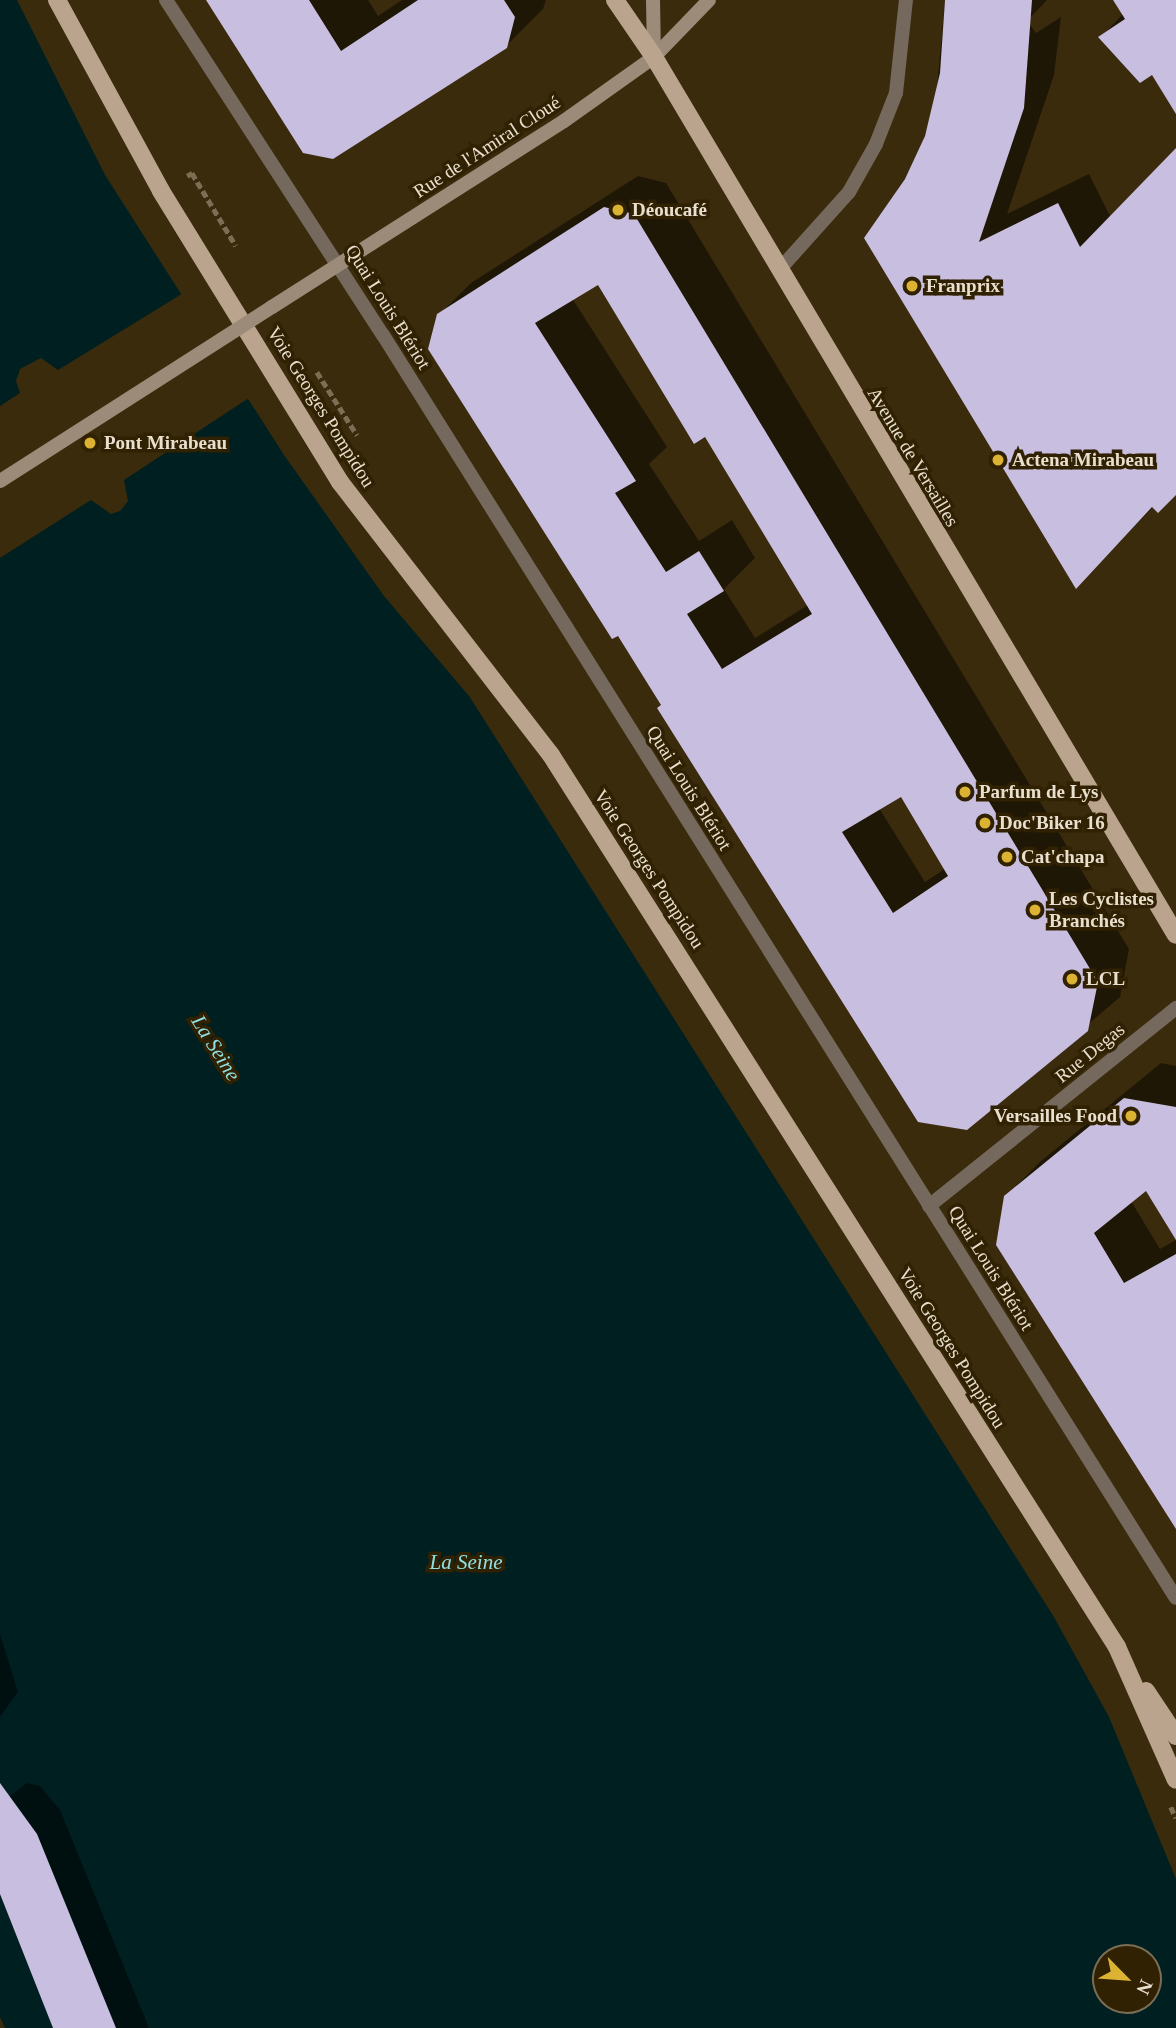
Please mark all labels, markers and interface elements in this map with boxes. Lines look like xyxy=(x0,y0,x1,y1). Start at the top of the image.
street label: Rue de l'Amiral Cloué xyxy=(409,91,565,203)
place label: Déoucafé xyxy=(632,199,707,221)
marker: Déoucafé xyxy=(610,202,626,218)
street label: Quai Louis Blériot xyxy=(341,241,435,373)
place label: Franprix xyxy=(926,275,1000,297)
marker: Franprix xyxy=(904,278,920,294)
street label: Voie Georges Pompidou xyxy=(262,322,380,492)
street label: Avenue de Versailles xyxy=(862,383,964,531)
place label: Pont Mirabeau xyxy=(104,432,227,454)
marker: Pont Mirabeau xyxy=(82,435,98,451)
place label: Actena Mirabeau xyxy=(1012,449,1154,471)
marker: Actena Mirabeau xyxy=(990,452,1006,468)
street label: Quai Louis Blériot xyxy=(642,722,736,854)
place label: Parfum de Lys xyxy=(979,781,1098,803)
marker: Parfum de Lys xyxy=(957,784,973,800)
street label: Voie Georges Pompidou xyxy=(589,785,709,953)
place label: Doc'Biker 16 xyxy=(999,812,1105,834)
marker: Doc'Biker 16 xyxy=(977,815,993,831)
place label: Cat'chapa xyxy=(1021,846,1104,868)
marker: Cat'chapa xyxy=(999,849,1015,865)
place label: Les Cyclistes Branchés xyxy=(1049,888,1154,932)
marker: Les Cyclistes Branchés xyxy=(1027,902,1043,918)
place label: LCL xyxy=(1086,968,1125,990)
marker: LCL xyxy=(1064,971,1080,987)
water label: La Seine xyxy=(186,1010,246,1086)
street label: Rue Degas xyxy=(1051,1018,1129,1088)
place label: Versailles Food xyxy=(994,1105,1117,1127)
marker: Versailles Food xyxy=(1123,1108,1139,1124)
street label: Quai Louis Blériot xyxy=(944,1202,1038,1334)
street label: Voie Georges Pompidou xyxy=(893,1263,1011,1433)
water label: La Seine xyxy=(430,1549,502,1575)
north arrow xyxy=(1092,1944,1162,2014)
text: N xyxy=(1132,1977,1157,1998)

